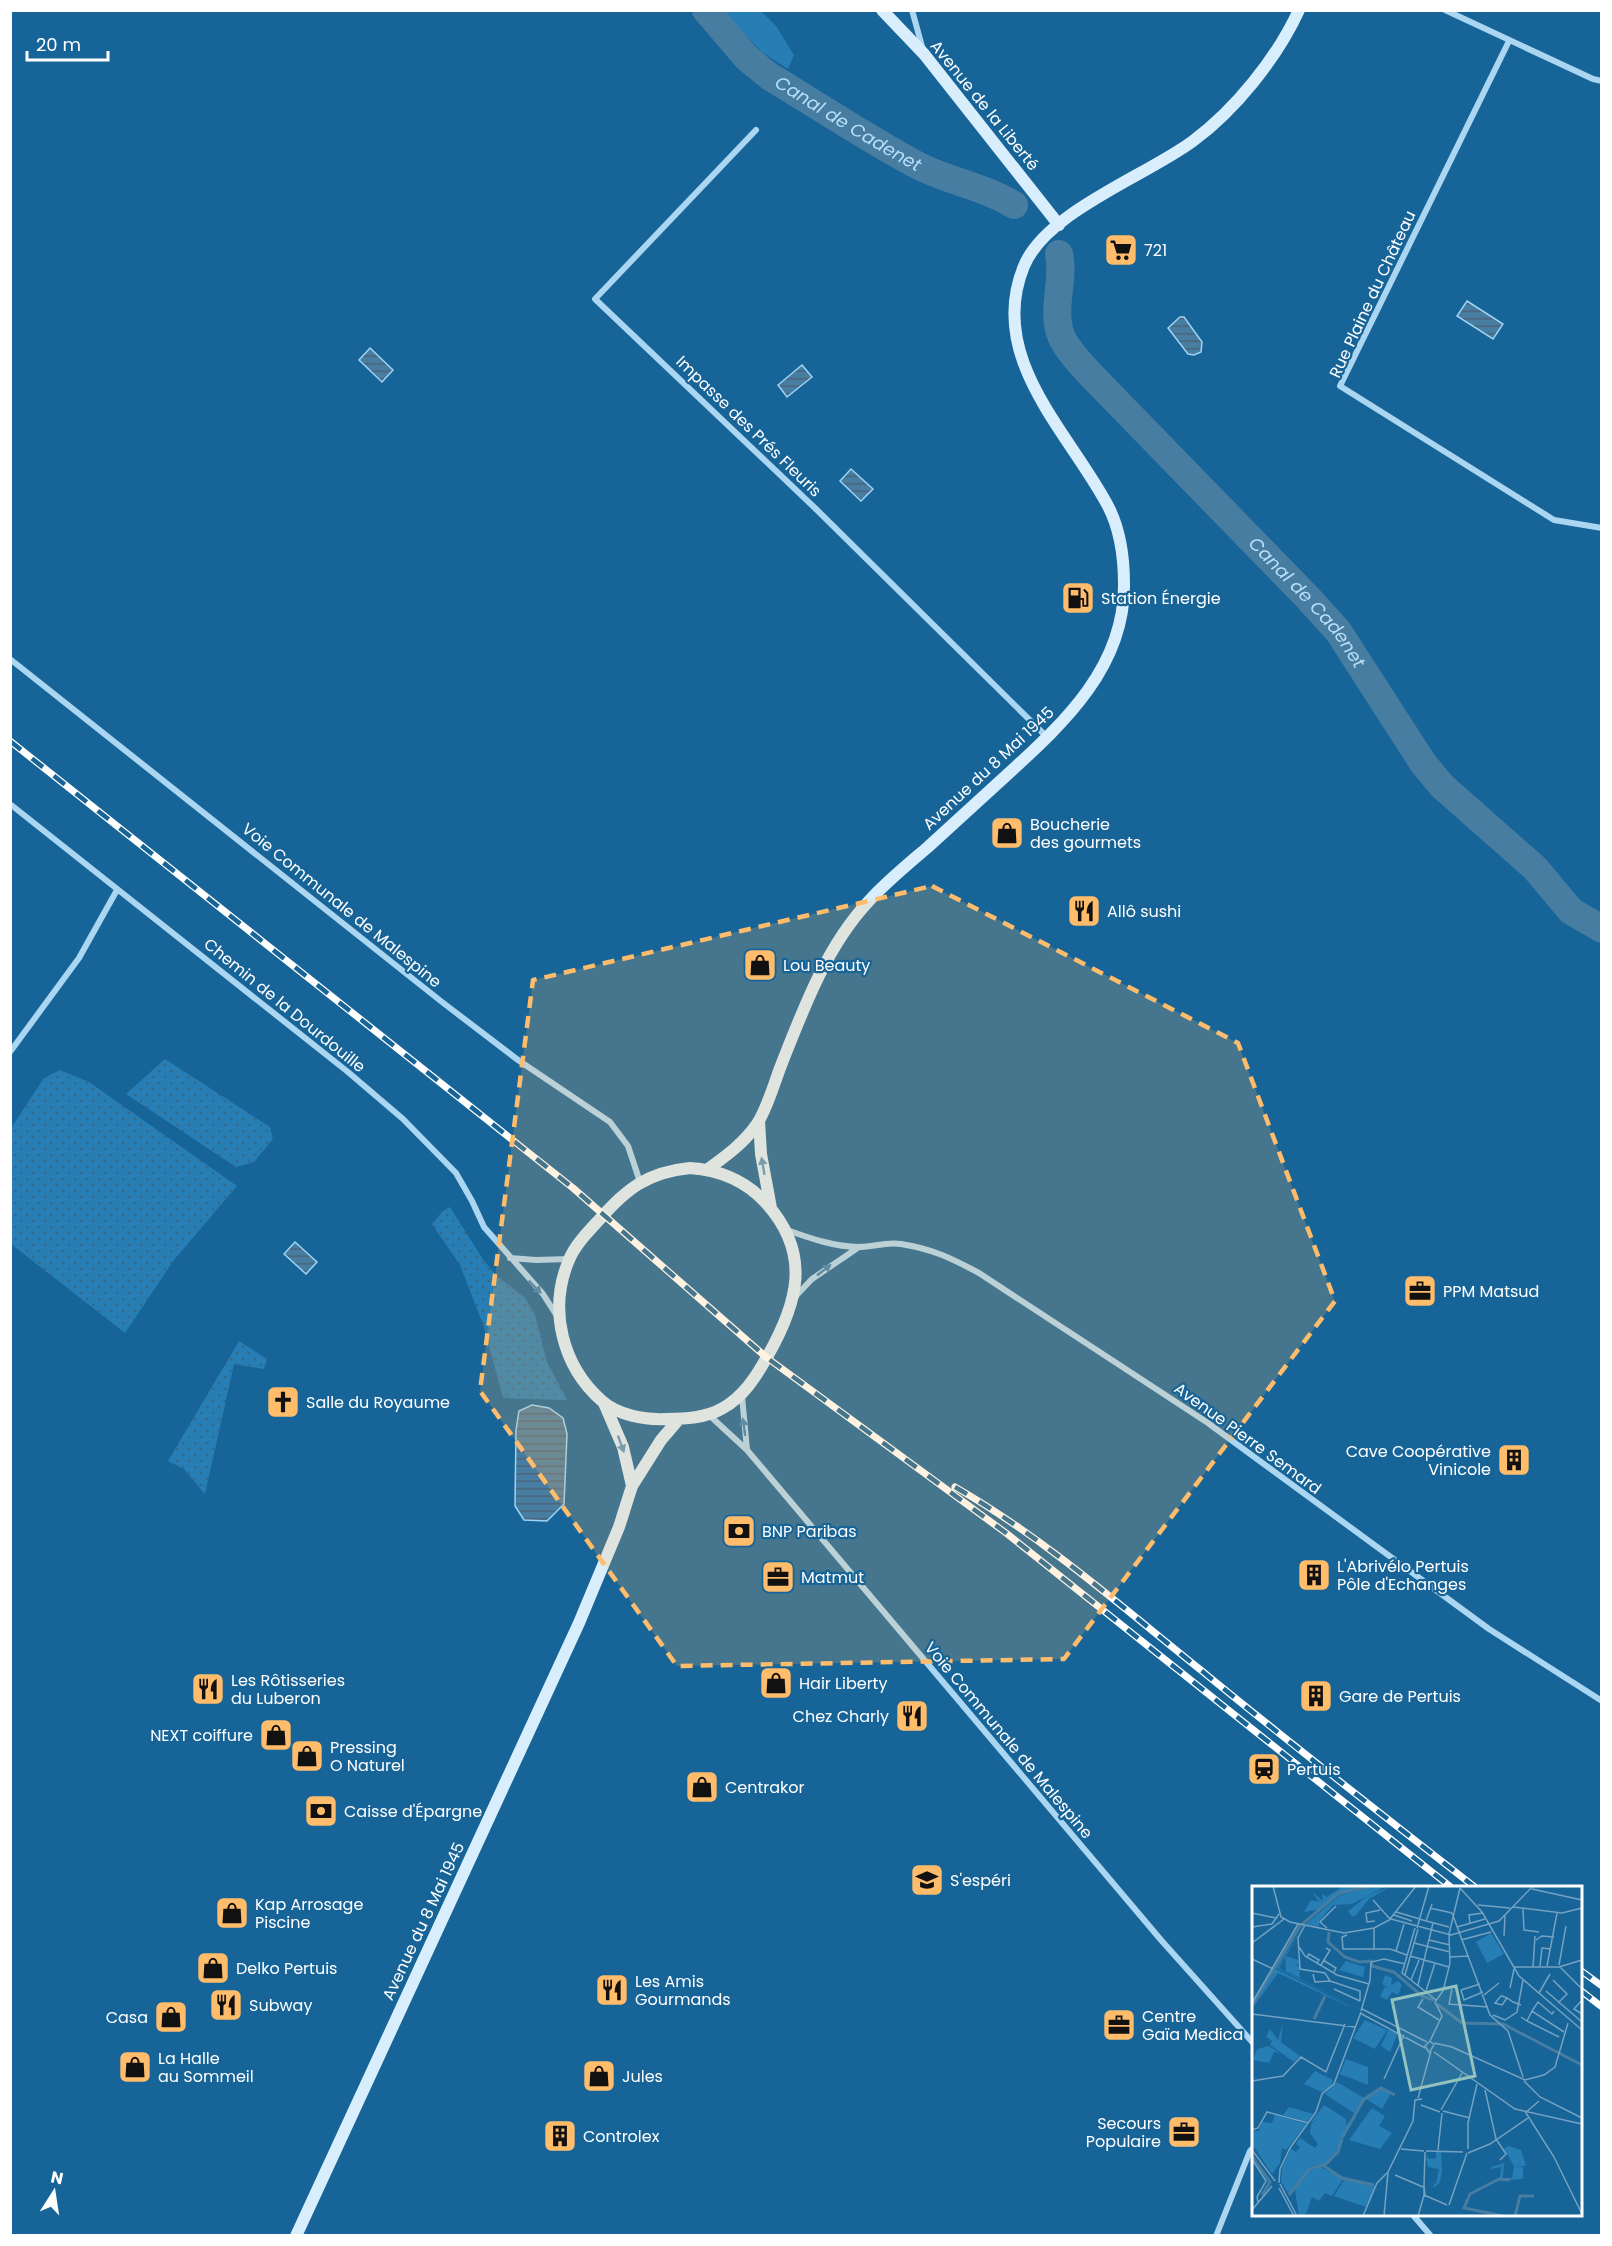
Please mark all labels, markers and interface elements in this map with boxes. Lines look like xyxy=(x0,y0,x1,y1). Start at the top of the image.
scale bar xyxy=(27,24,108,62)
text: 20 m xyxy=(36,32,81,57)
street label: Avenue de la Liberté xyxy=(925,35,1044,175)
water label: Canal de Cadenet xyxy=(770,69,926,177)
street label: Rue Plaine du Château xyxy=(1324,207,1421,382)
supermarket icon: 721 xyxy=(1103,232,1139,268)
place label: 721 xyxy=(1144,239,1167,262)
street label: Impasse des Prés Fleuris xyxy=(671,351,827,502)
water label: Canal de Cadenet xyxy=(1243,531,1372,673)
fuel station icon: Station Énergie xyxy=(1060,580,1096,616)
place label: Station Énergie xyxy=(1101,587,1221,610)
street label: Avenue du 8 Mai 1945 xyxy=(918,701,1059,835)
place label: Boucherie des gourmets xyxy=(1030,813,1141,854)
shop icon: Boucherie des gourmets xyxy=(989,815,1025,851)
street label: Voie Communale de Malespine xyxy=(237,818,446,993)
restaurant icon: Allô sushi xyxy=(1066,893,1102,929)
place label: Allô sushi xyxy=(1107,900,1181,923)
street label: Chemin de la Dourdouille xyxy=(199,933,371,1078)
shop icon: Lou Beauty xyxy=(742,947,778,983)
place label: Lou Beauty xyxy=(783,954,870,977)
one-way arrow xyxy=(758,1156,767,1175)
one-way arrow xyxy=(816,1264,832,1277)
office icon: PPM Matsud xyxy=(1402,1273,1438,1309)
one-way arrow xyxy=(528,1280,542,1294)
place label: PPM Matsud xyxy=(1443,1280,1539,1303)
street label: Avenue Pierre Semard xyxy=(1169,1377,1326,1500)
church icon: Salle du Royaume xyxy=(265,1384,301,1420)
place label: Salle du Royaume xyxy=(306,1391,450,1414)
one-way arrow xyxy=(740,1418,749,1437)
one-way arrow xyxy=(617,1435,627,1453)
place label: Cave Coopérative Vinicole xyxy=(1346,1440,1491,1481)
building icon: Cave Coopérative Vinicole xyxy=(1496,1442,1532,1478)
bank icon: BNP Paribas xyxy=(721,1513,757,1549)
place label: BNP Paribas xyxy=(762,1520,857,1543)
place label: L'Abrivélo Pertuis Pôle d'Echanges xyxy=(1337,1555,1469,1596)
building icon: L'Abrivélo Pertuis Pôle d'Echanges xyxy=(1296,1557,1332,1593)
office icon: Matmut xyxy=(760,1559,796,1595)
place label: Matmut xyxy=(801,1566,864,1589)
street label: Voie Communale de Malespine xyxy=(919,1637,1098,1844)
shop icon: Hair Liberty xyxy=(758,1665,794,1701)
place label: Les Rôtisseries du Luberon xyxy=(231,1669,345,1710)
restaurant icon: Les Rôtisseries du Luberon xyxy=(190,1671,226,1707)
place label: Hair Liberty xyxy=(799,1672,887,1695)
building icon: Gare de Pertuis xyxy=(1298,1678,1334,1714)
place label: Gare de Pertuis xyxy=(1339,1685,1461,1708)
restaurant icon: Chez Charly xyxy=(894,1698,930,1734)
place label: Chez Charly xyxy=(793,1705,889,1728)
shop icon: NEXT coiffure xyxy=(258,1717,294,1753)
place label: NEXT coiffure xyxy=(150,1724,253,1747)
place label: Pressing O Naturel xyxy=(330,1736,405,1777)
shop icon: Pressing O Naturel xyxy=(289,1738,325,1774)
station icon: Pertuis xyxy=(1246,1751,1282,1787)
place label: Pertuis xyxy=(1287,1758,1341,1781)
shop icon: Centrakor xyxy=(684,1769,720,1805)
place label: Centrakor xyxy=(725,1776,805,1799)
bank icon: Caisse d'Épargne xyxy=(303,1793,339,1829)
place label: Caisse d'Épargne xyxy=(344,1800,482,1823)
street label: Avenue du 8 Mai 1945 xyxy=(377,1838,470,2004)
school or university icon: S'espéri xyxy=(909,1862,945,1898)
place label: S'espéri xyxy=(950,1869,1011,1892)
inset map xyxy=(1252,1886,1582,2216)
place label: Kap Arrosage Piscine xyxy=(255,1893,363,1934)
shop icon: Kap Arrosage Piscine xyxy=(214,1895,250,1931)
shop icon: Delko Pertuis xyxy=(195,1950,231,1986)
place label: Delko Pertuis xyxy=(236,1957,337,1980)
place label: Les Amis Gourmands xyxy=(635,1970,731,2011)
restaurant icon: Les Amis Gourmands xyxy=(594,1972,630,2008)
restaurant icon: Subway xyxy=(208,1987,244,2023)
place label: Subway xyxy=(249,1994,312,2017)
shop icon: Casa xyxy=(153,1999,189,2035)
place label: Centre Gaïa Medica xyxy=(1142,2005,1243,2046)
place label: Casa xyxy=(106,2006,148,2029)
office icon: Centre Gaïa Medica xyxy=(1101,2007,1137,2043)
place label: La Halle au Sommeil xyxy=(158,2047,254,2088)
shop icon: La Halle au Sommeil xyxy=(117,2049,153,2085)
shop icon: Jules xyxy=(581,2058,617,2094)
place label: Jules xyxy=(622,2065,663,2088)
place label: Secours Populaire xyxy=(1086,2112,1161,2153)
office icon: Secours Populaire xyxy=(1166,2114,1202,2150)
building icon: Controlex xyxy=(542,2118,578,2154)
place label: Controlex xyxy=(583,2125,660,2148)
north arrow xyxy=(24,2162,84,2222)
text: N xyxy=(49,2165,65,2190)

